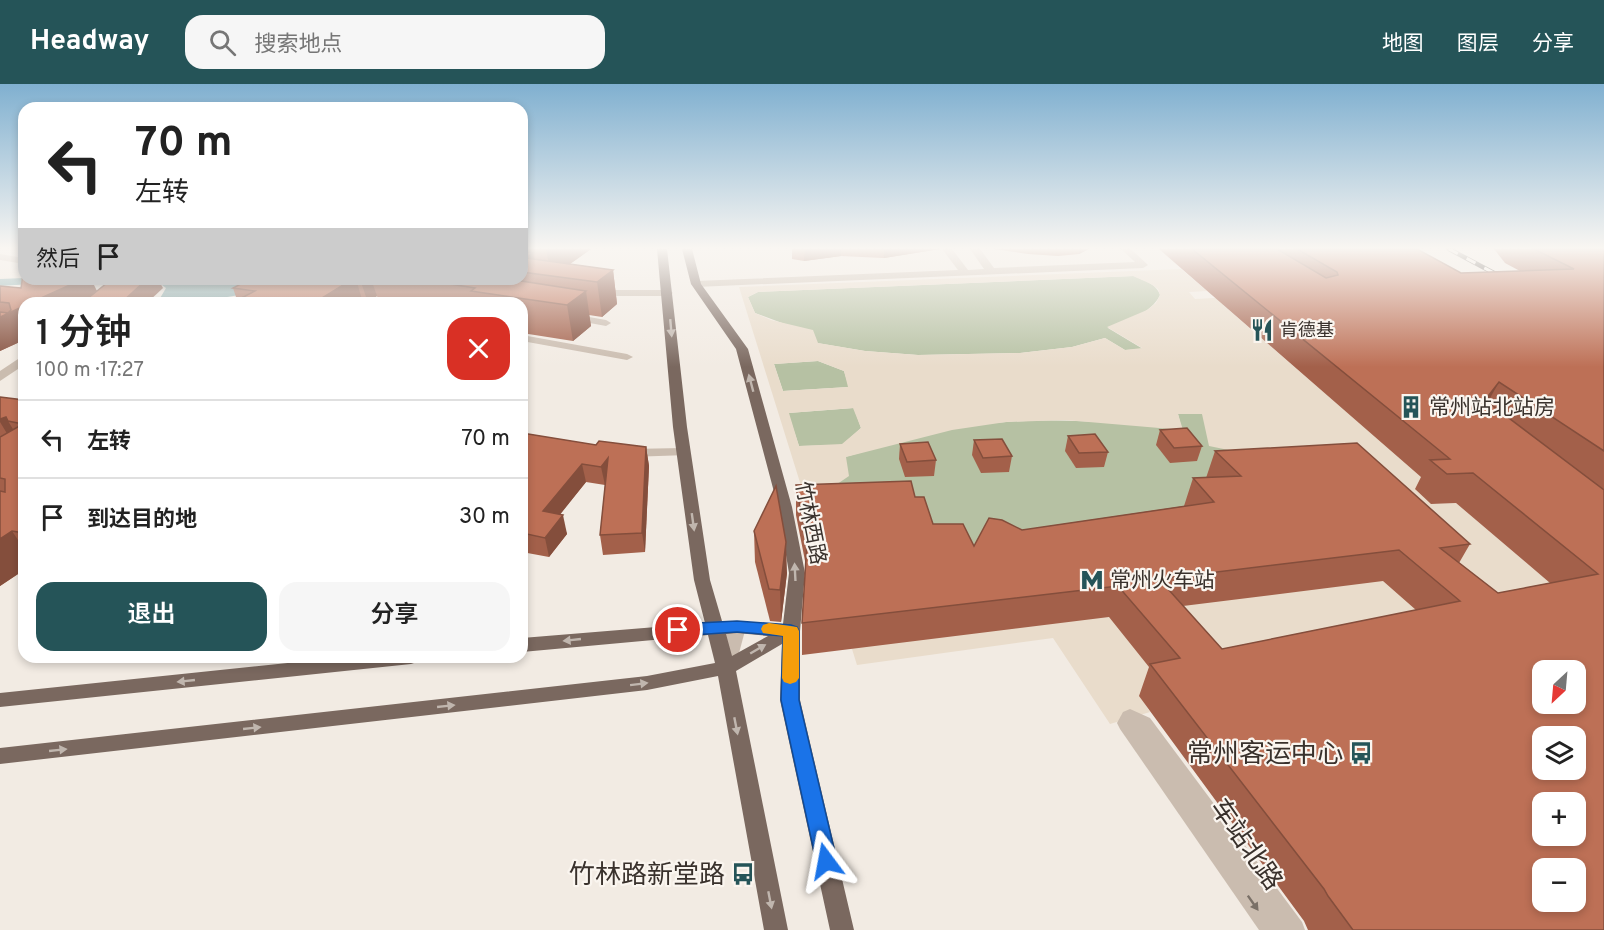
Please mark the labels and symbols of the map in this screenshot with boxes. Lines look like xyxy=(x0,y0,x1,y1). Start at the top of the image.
restaurant icon: 肯德基 xyxy=(1249,317,1275,343)
one-way arrow xyxy=(666,318,676,337)
place label: 肯德基 xyxy=(1280,320,1334,343)
one-way arrow xyxy=(746,374,756,392)
building icon: 常州站北站房 xyxy=(1398,394,1424,420)
place label: 常州站北站房 xyxy=(1429,395,1555,422)
street label: 竹林西路 xyxy=(788,479,831,567)
one-way arrow xyxy=(689,512,698,531)
one-way arrow xyxy=(791,563,800,582)
metro station icon: 常州火车站 xyxy=(1079,567,1105,593)
place label: 常州火车站 xyxy=(1110,568,1215,595)
pin xyxy=(652,604,703,655)
one-way arrow xyxy=(562,635,581,645)
one-way arrow xyxy=(750,644,766,655)
north arrow xyxy=(1532,660,1586,714)
one-way arrow xyxy=(176,676,195,685)
one-way arrow xyxy=(630,679,649,688)
one-way arrow xyxy=(436,701,455,711)
one-way arrow xyxy=(732,717,741,736)
one-way arrow xyxy=(242,723,261,733)
place label: 常州客运中心 xyxy=(1187,739,1343,772)
bus stop icon: 常州客运中心 xyxy=(1348,740,1374,766)
one-way arrow xyxy=(49,745,68,755)
street label: 车站北路 xyxy=(1202,793,1288,898)
position arrow xyxy=(794,829,858,893)
place label: 竹林路新堂路 xyxy=(569,860,725,893)
bus stop icon: 竹林路新堂路 xyxy=(730,861,756,887)
one-way arrow xyxy=(766,891,775,910)
one-way arrow xyxy=(1247,894,1259,910)

